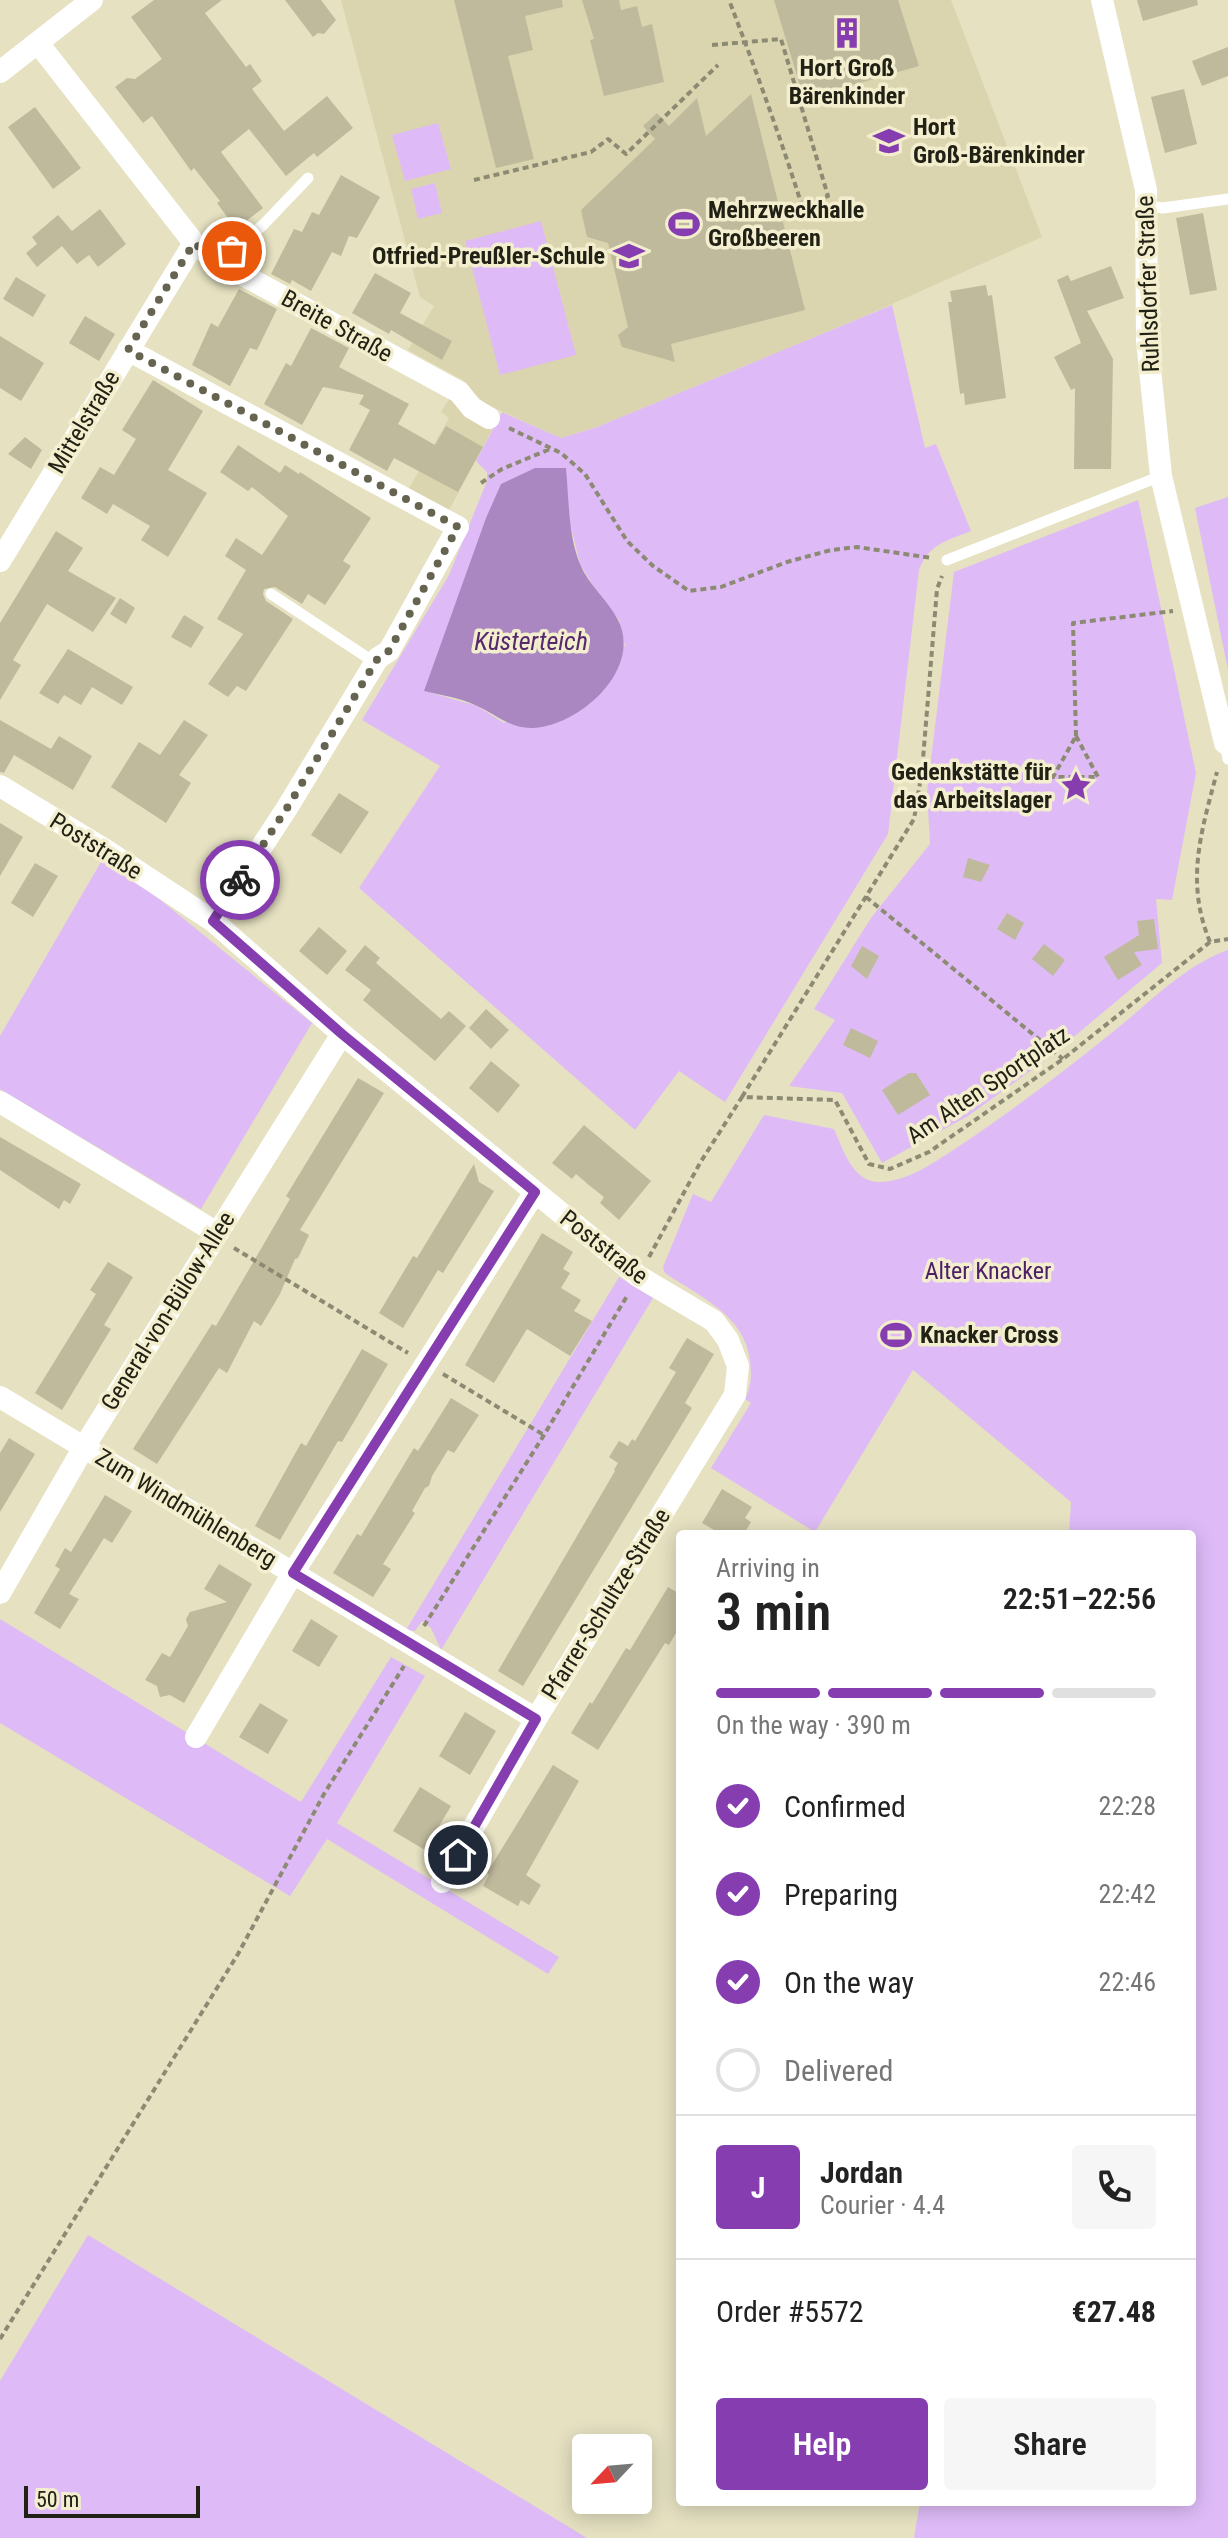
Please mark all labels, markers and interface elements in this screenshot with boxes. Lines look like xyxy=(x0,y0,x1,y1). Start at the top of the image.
building icon: Hort Groß Bärenkinder xyxy=(830,16,864,50)
place label: Hort Groß Bärenkinder xyxy=(789,54,905,110)
place label: Hort Groß-Bärenkinder xyxy=(913,113,1085,169)
school or university icon: Hort Groß-Bärenkinder xyxy=(872,124,906,158)
street label: Ruhlsdorfer Straße xyxy=(1131,195,1165,373)
place label: Mehrzweckhalle Großbeeren xyxy=(708,196,864,252)
sports icon: Mehrzweckhalle Großbeeren xyxy=(667,207,701,241)
pin xyxy=(198,217,266,285)
icon: bag xyxy=(210,229,254,273)
school or university icon: Otfried-Preußler-Schule xyxy=(612,239,646,273)
place label: Otfried-Preußler-Schule xyxy=(372,242,605,270)
street label: Breite Straße xyxy=(277,284,397,368)
street label: Mittelstraße xyxy=(42,366,126,478)
water label: Küsterteich xyxy=(474,626,588,656)
place label: Gedenkstätte für das Arbeitslager xyxy=(891,758,1052,814)
place icon: Gedenkstätte für das Arbeitslager xyxy=(1059,769,1093,803)
street label: Poststraße xyxy=(45,807,147,885)
courier xyxy=(200,840,280,920)
icon: bike xyxy=(218,858,262,902)
street label: Am Alten Sportplatz xyxy=(901,1020,1075,1150)
street label: Poststraße xyxy=(555,1204,653,1290)
street label: General-von-Bülow-Allee xyxy=(95,1206,241,1416)
park label: Alter Knacker xyxy=(925,1257,1051,1285)
sports icon: Knacker Cross xyxy=(879,1318,913,1352)
place label: Knacker Cross xyxy=(920,1321,1059,1349)
street label: Zum Windmühlenberg xyxy=(90,1443,282,1573)
street label: Pfarrer-Schultze-Straße xyxy=(536,1503,676,1705)
text: Arriving in xyxy=(716,1553,820,1583)
text: 22:51–22:56 xyxy=(1003,1581,1156,1616)
text: 3 min xyxy=(716,1582,831,1643)
text: On the way · 390 m xyxy=(716,1710,911,1740)
icon: check xyxy=(716,1784,760,1828)
text: Confirmed xyxy=(784,1789,906,1824)
text: 22:28 xyxy=(1099,1791,1156,1821)
pin xyxy=(424,1821,492,1889)
icon: home xyxy=(436,1833,480,1877)
icon: check xyxy=(716,1872,760,1916)
text: Preparing xyxy=(784,1877,898,1912)
text: 22:42 xyxy=(1099,1879,1156,1909)
icon: check xyxy=(716,1960,760,2004)
text: On the way xyxy=(784,1965,914,2000)
text: 22:46 xyxy=(1099,1967,1156,1997)
text: Delivered xyxy=(784,2053,893,2088)
button: phone xyxy=(1072,2145,1156,2229)
text: Jordan xyxy=(820,2155,903,2190)
text: J xyxy=(751,2170,765,2205)
text: Courier · 4.4 xyxy=(820,2190,945,2220)
text: Order #5572 xyxy=(716,2294,864,2329)
text: €27.48 xyxy=(1071,2294,1156,2329)
button: Help xyxy=(716,2398,928,2490)
button: Share xyxy=(944,2398,1156,2490)
north arrow xyxy=(572,2434,652,2514)
map controls xyxy=(572,2434,652,2514)
scale bar xyxy=(24,2482,200,2518)
text: 50 m xyxy=(36,2487,79,2512)

